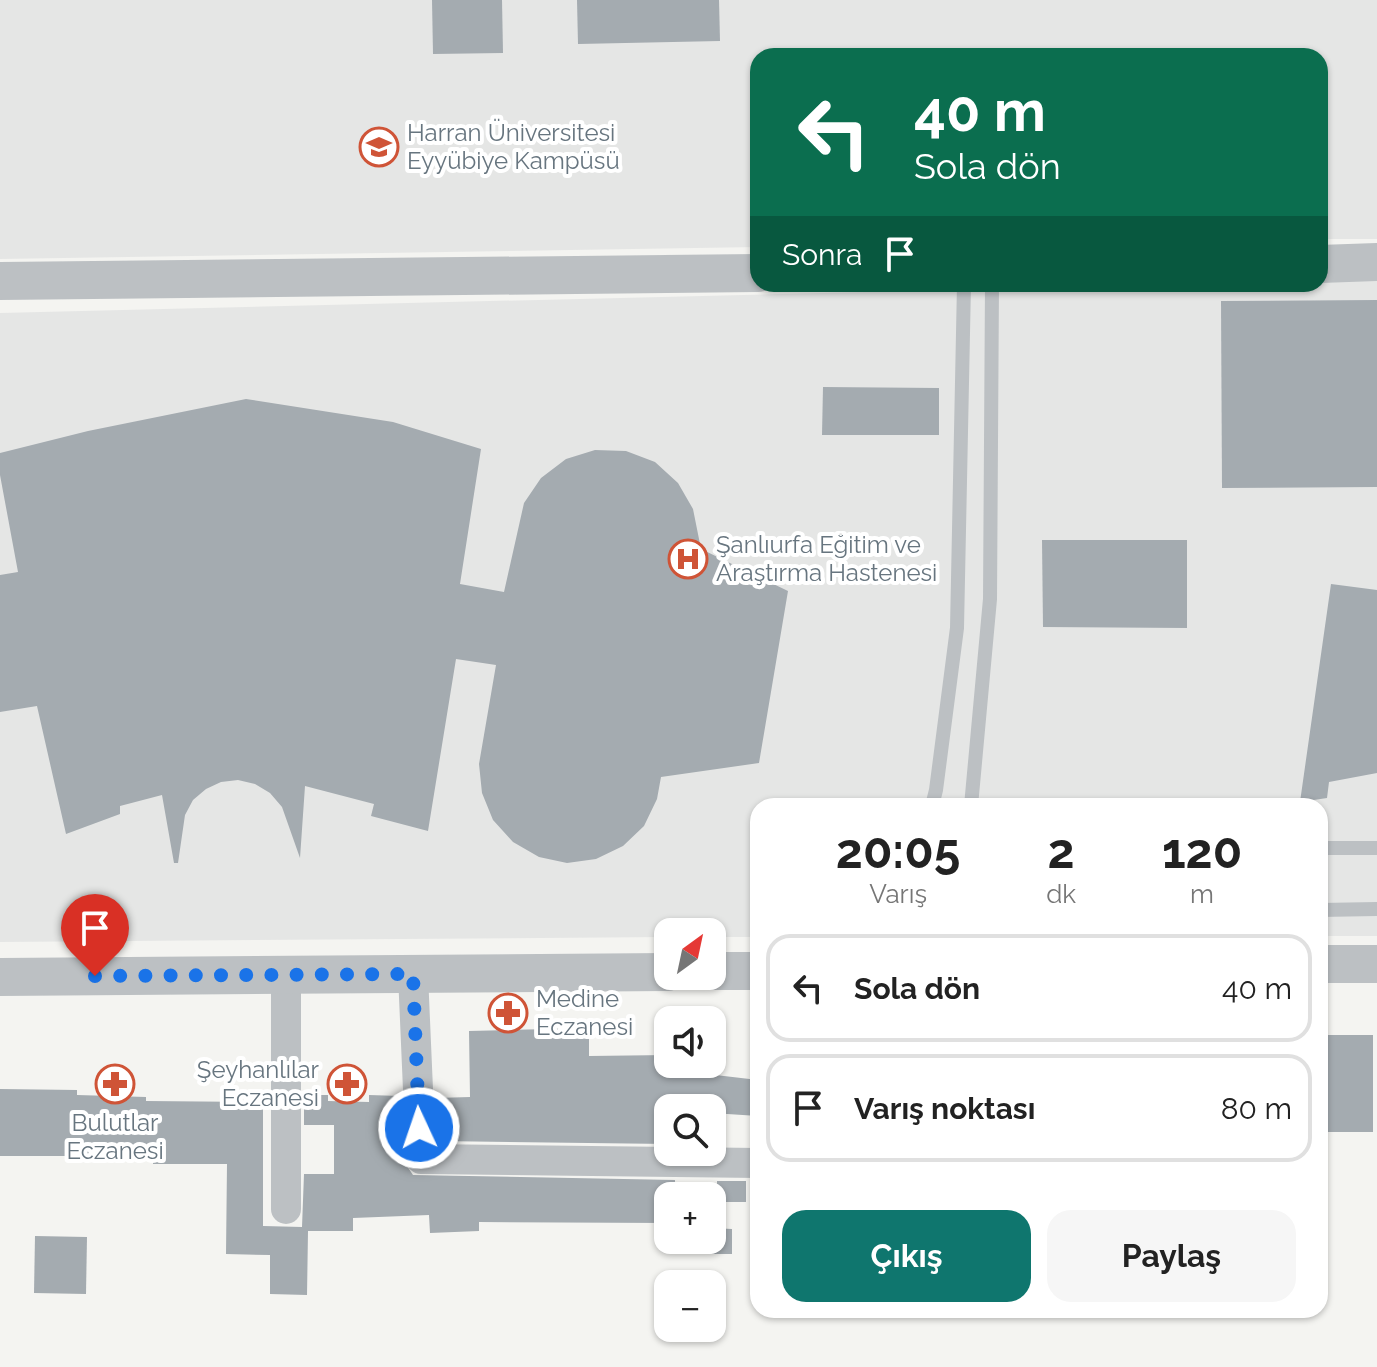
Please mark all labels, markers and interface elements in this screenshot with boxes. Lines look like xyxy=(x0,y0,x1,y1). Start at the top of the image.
text: 40 m xyxy=(914,78,1046,144)
icon: left xyxy=(782,80,886,184)
place label: Harran Üniversitesi Eyyübiye Kampüsü xyxy=(407,118,620,175)
school or university icon: Harran Üniversitesi Eyyübiye Kampüsü xyxy=(358,126,400,168)
text: Sola dön xyxy=(914,145,1061,187)
icon: arrive xyxy=(878,232,922,276)
text: Sonra xyxy=(782,237,862,272)
place label: Şanlıurfa Eğitim ve Araştırma Hastenesi xyxy=(716,530,937,587)
hospital icon: Şanlıurfa Eğitim ve Araştırma Hastenesi xyxy=(667,538,709,580)
text: 20:05 xyxy=(836,823,960,879)
text: 2 xyxy=(1048,823,1075,879)
text: 120 xyxy=(1162,823,1242,879)
text: Varış xyxy=(869,879,927,909)
text: dk xyxy=(1046,879,1076,909)
text: m xyxy=(1190,879,1214,909)
pin xyxy=(61,894,129,976)
icon: arrive xyxy=(73,906,117,950)
north arrow xyxy=(654,918,726,990)
map controls xyxy=(654,918,726,1342)
icon: left xyxy=(786,966,830,1010)
text: Sola dön xyxy=(854,971,980,1006)
text: 40 m xyxy=(1222,971,1292,1006)
place label: Medine Eczanesi xyxy=(536,984,633,1041)
pharmacy icon: Medine Eczanesi xyxy=(487,992,529,1034)
button: sound xyxy=(654,1006,726,1078)
place label: Şeyhanlılar Eczanesi xyxy=(197,1055,320,1112)
pharmacy icon: Bulutlar Eczanesi xyxy=(94,1063,136,1105)
pharmacy icon: Şeyhanlılar Eczanesi xyxy=(326,1063,368,1105)
position arrow xyxy=(377,1086,461,1170)
icon: arrive xyxy=(786,1086,830,1130)
text: Varış noktası xyxy=(854,1091,1035,1126)
text: 80 m xyxy=(1221,1091,1292,1126)
button: search xyxy=(654,1094,726,1166)
place label: Bulutlar Eczanesi xyxy=(66,1108,164,1165)
button: + xyxy=(654,1182,726,1254)
button: Çıkış xyxy=(782,1210,1031,1302)
button: Paylaş xyxy=(1047,1210,1296,1302)
button: − xyxy=(654,1270,726,1342)

